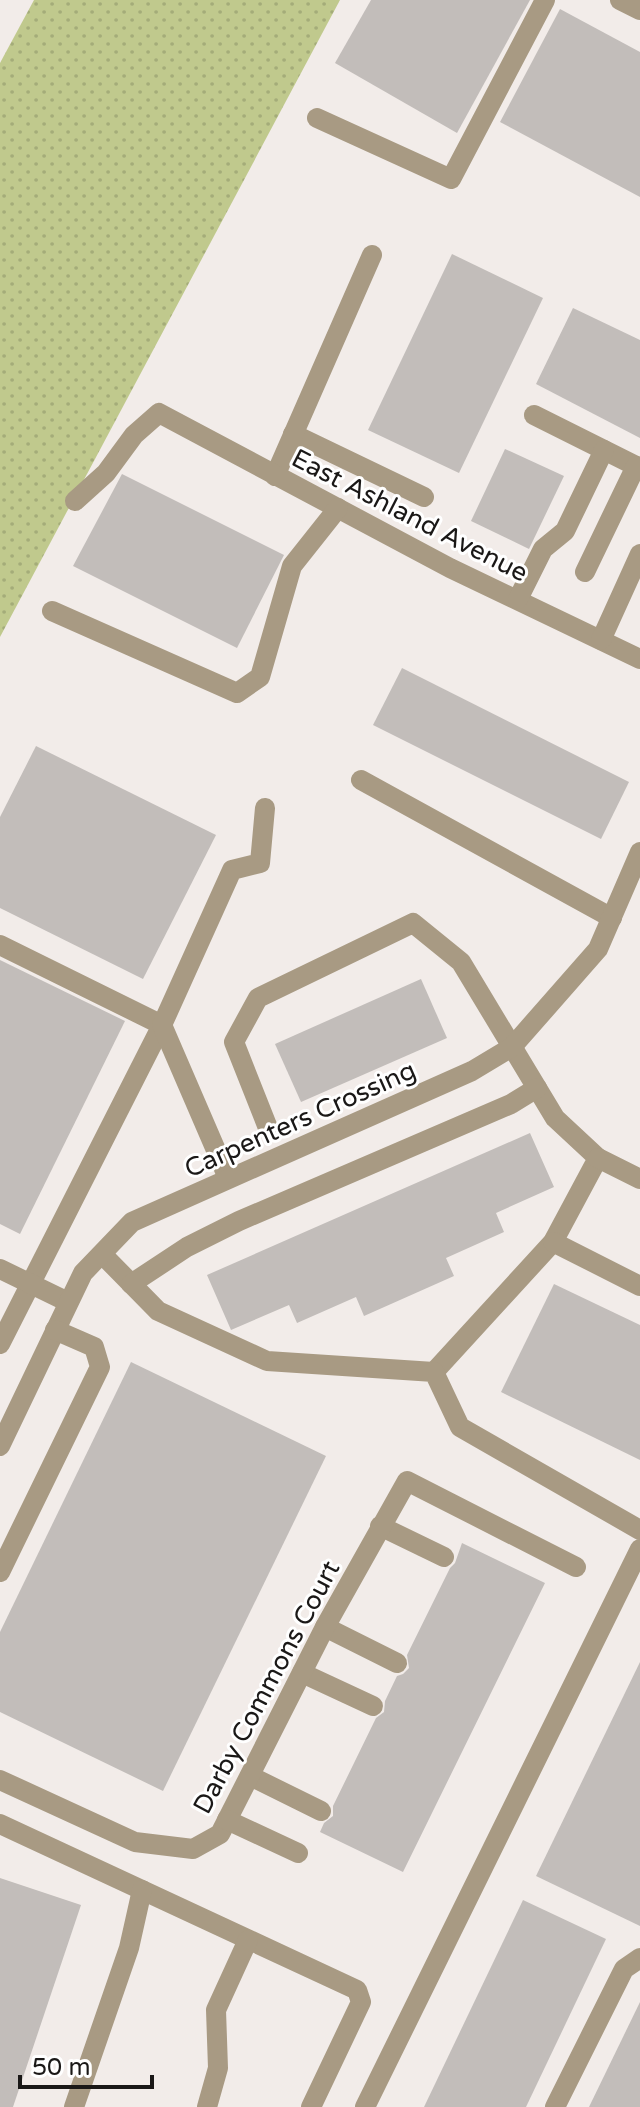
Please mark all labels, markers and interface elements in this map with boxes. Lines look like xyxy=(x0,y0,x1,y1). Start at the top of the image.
street label: East Ashland Avenue xyxy=(286,442,533,588)
street label: Carpenters Crossing xyxy=(180,1054,421,1184)
street label: Darby Commons Court xyxy=(187,1555,346,1819)
scale bar xyxy=(20,2039,152,2089)
text: 50 m xyxy=(32,2053,90,2082)

